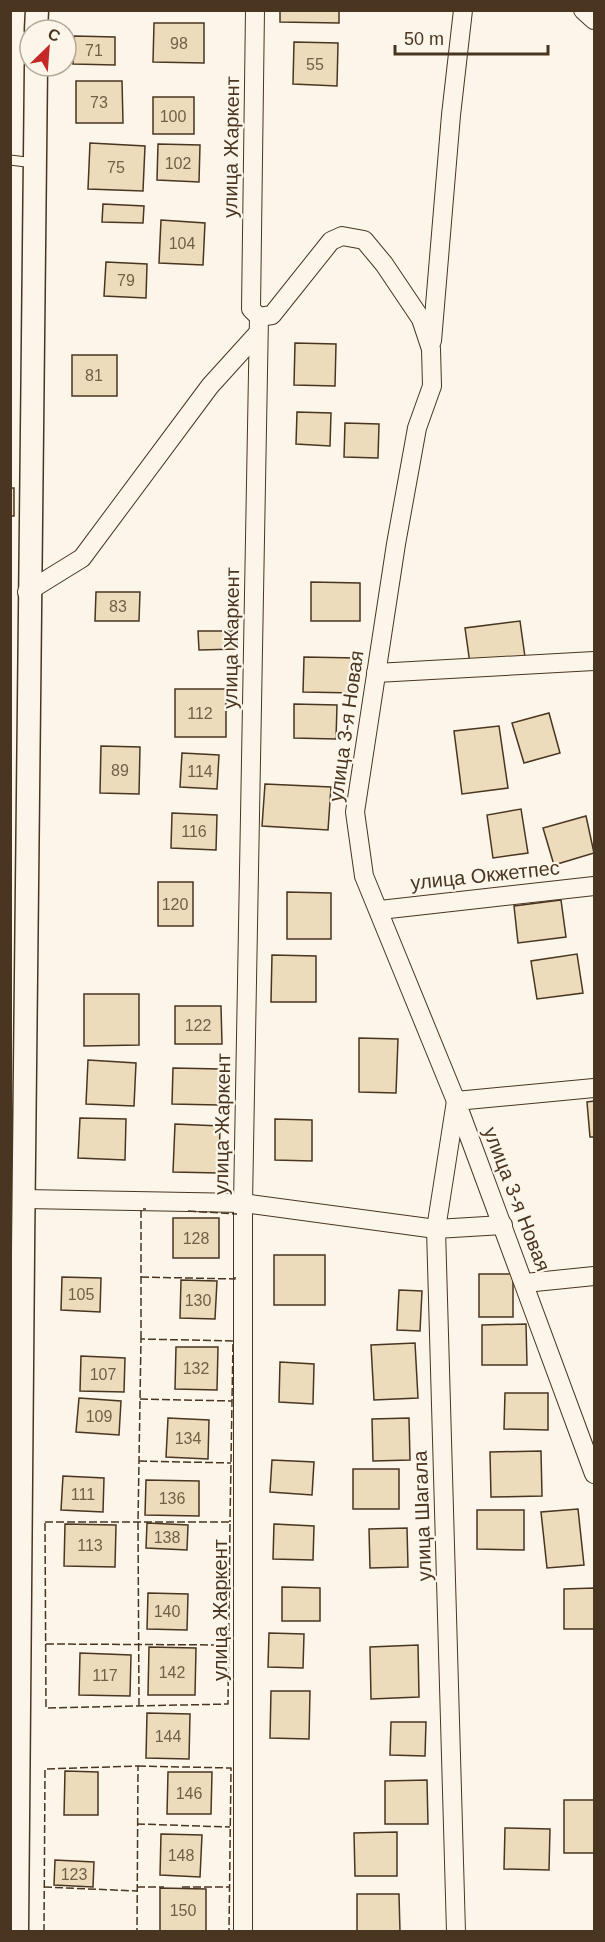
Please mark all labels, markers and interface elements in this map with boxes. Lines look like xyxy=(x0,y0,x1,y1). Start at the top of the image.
north arrow xyxy=(18,18,78,78)
scale bar xyxy=(395,18,548,56)
text: С xyxy=(45,25,63,45)
text: 50 m xyxy=(404,29,444,49)
house number: 98 xyxy=(170,35,188,52)
house number: 71 xyxy=(85,42,103,59)
house number: 55 xyxy=(306,56,324,73)
street label: улица Жаркент xyxy=(219,76,243,218)
house number: 73 xyxy=(90,94,108,111)
house number: 100 xyxy=(160,108,186,125)
house number: 102 xyxy=(165,155,191,172)
house number: 75 xyxy=(107,159,125,176)
house number: 104 xyxy=(169,235,195,252)
house number: 79 xyxy=(117,272,135,289)
house number: 81 xyxy=(85,367,103,384)
street label: улица Жаркент xyxy=(219,567,243,709)
house number: 83 xyxy=(109,598,127,615)
street label: улица 3-я Новая xyxy=(324,649,368,803)
house number: 112 xyxy=(187,705,213,722)
house number: 89 xyxy=(111,762,129,779)
house number: 114 xyxy=(187,763,213,780)
house number: 116 xyxy=(181,823,207,840)
street label: улица Окжетпес xyxy=(409,856,561,894)
house number: 120 xyxy=(162,896,188,913)
house number: 122 xyxy=(185,1017,211,1034)
street label: улица Жаркент xyxy=(210,1053,234,1195)
street label: улица 3-я Новая xyxy=(479,1124,555,1274)
house number: 128 xyxy=(183,1230,209,1247)
house number: 105 xyxy=(68,1286,94,1303)
house number: 130 xyxy=(185,1292,211,1309)
house number: 132 xyxy=(183,1360,209,1377)
house number: 107 xyxy=(90,1366,116,1383)
house number: 109 xyxy=(86,1408,112,1425)
house number: 134 xyxy=(175,1430,201,1447)
street label: улица Шагала xyxy=(409,1449,435,1582)
house number: 111 xyxy=(71,1486,95,1503)
house number: 136 xyxy=(159,1490,185,1507)
house number: 138 xyxy=(154,1529,180,1546)
house number: 113 xyxy=(77,1537,103,1554)
street label: улица Жаркент xyxy=(209,1539,231,1681)
house number: 140 xyxy=(154,1603,180,1620)
house number: 142 xyxy=(159,1664,185,1681)
house number: 117 xyxy=(92,1667,118,1684)
house number: 144 xyxy=(155,1728,181,1745)
house number: 146 xyxy=(176,1785,202,1802)
house number: 148 xyxy=(168,1847,194,1864)
house number: 123 xyxy=(61,1866,87,1883)
house number: 150 xyxy=(170,1902,196,1919)

